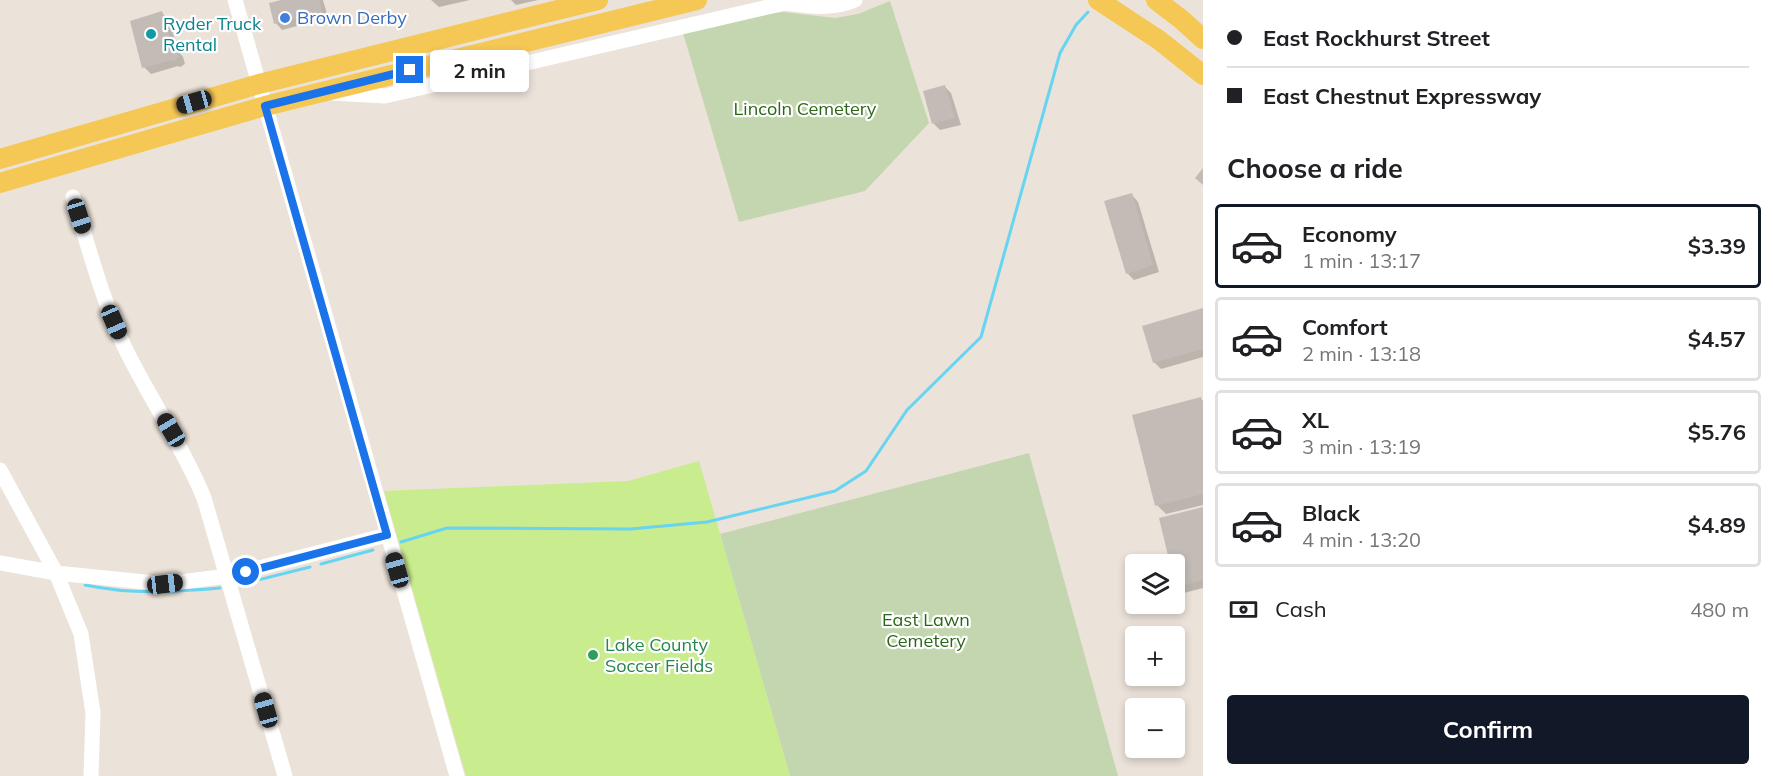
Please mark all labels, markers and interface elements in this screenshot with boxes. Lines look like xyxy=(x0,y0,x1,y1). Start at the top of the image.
place label: Brown Derby xyxy=(297,6,407,29)
marker: Brown Derby xyxy=(278,11,292,25)
place label: Ryder Truck Rental xyxy=(163,12,262,56)
text: East Rockhurst Street xyxy=(1263,24,1490,52)
marker: Ryder Truck Rental xyxy=(144,27,158,41)
callout: 2 min xyxy=(431,49,530,91)
route end xyxy=(396,56,423,83)
text: 2 min xyxy=(453,58,506,83)
text: East Chestnut Expressway xyxy=(1263,82,1541,110)
car xyxy=(174,88,214,116)
park label: Lincoln Cemetery xyxy=(734,97,877,120)
text: Choose a ride xyxy=(1227,151,1403,185)
car xyxy=(65,196,93,236)
icon: car xyxy=(1230,219,1284,273)
text: Economy xyxy=(1302,220,1397,248)
text: $3.39 xyxy=(1688,232,1746,260)
text: 1 min · 13:17 xyxy=(1302,248,1421,273)
car xyxy=(98,302,130,342)
icon: car xyxy=(1230,312,1284,366)
text: Comfort xyxy=(1302,313,1388,341)
text: $4.57 xyxy=(1688,325,1746,353)
text: 2 min · 13:18 xyxy=(1302,341,1421,366)
icon: car xyxy=(1230,405,1284,459)
text: XL xyxy=(1302,406,1329,434)
car xyxy=(154,410,188,450)
text: $5.76 xyxy=(1688,418,1746,446)
text: 3 min · 13:19 xyxy=(1302,434,1421,459)
icon: car xyxy=(1230,498,1284,552)
text: Black xyxy=(1302,499,1360,527)
text: $4.89 xyxy=(1688,511,1746,539)
text: 4 min · 13:20 xyxy=(1302,527,1421,552)
car xyxy=(383,550,411,590)
map controls xyxy=(1125,554,1185,758)
button: layers xyxy=(1125,554,1185,614)
route start xyxy=(232,558,259,585)
car xyxy=(146,573,184,595)
icon: cash xyxy=(1227,593,1260,626)
text: Cash xyxy=(1275,595,1327,623)
text: 480 m xyxy=(1690,597,1749,622)
park label: East Lawn Cemetery xyxy=(882,608,970,652)
button: + xyxy=(1125,626,1185,686)
place label: Lake County Soccer Fields xyxy=(605,633,713,677)
marker: Lake County Soccer Fields xyxy=(586,648,600,662)
car xyxy=(252,690,280,730)
button: Confirm xyxy=(1227,695,1749,764)
button: − xyxy=(1125,698,1185,758)

